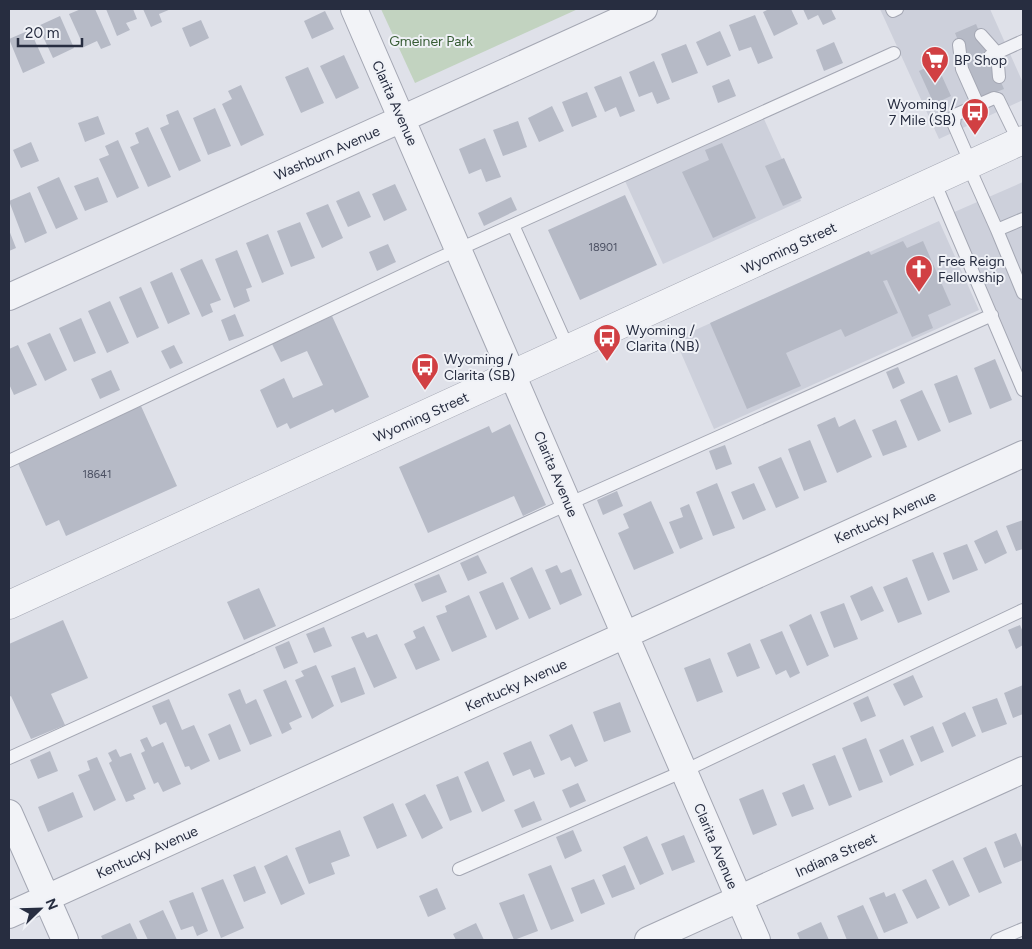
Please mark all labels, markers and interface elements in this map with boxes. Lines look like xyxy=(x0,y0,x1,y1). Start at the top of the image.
scale bar xyxy=(18,15,81,47)
text: 20 m xyxy=(25,24,59,42)
park label: Gmeiner Park xyxy=(389,33,473,50)
supermarket icon: BP Shop xyxy=(920,45,950,84)
place label: BP Shop xyxy=(954,52,1007,69)
street label: Clarita Avenue xyxy=(368,58,421,149)
place label: Wyoming / 7 Mile (SB) xyxy=(887,96,957,129)
bus stop icon: Wyoming / 7 Mile (SB) xyxy=(960,97,990,136)
street label: Washburn Avenue xyxy=(272,122,383,184)
street label: Wyoming Street xyxy=(739,219,839,278)
house number: 18901 xyxy=(588,241,618,254)
place label: Free Reign Fellowship xyxy=(938,253,1005,286)
church icon: Free Reign Fellowship xyxy=(904,254,934,293)
place label: Wyoming / Clarita (NB) xyxy=(626,322,699,355)
bus stop icon: Wyoming / Clarita (NB) xyxy=(592,323,622,362)
place label: Wyoming / Clarita (SB) xyxy=(444,351,515,384)
bus stop icon: Wyoming / Clarita (SB) xyxy=(410,352,440,391)
street label: Wyoming Street xyxy=(371,389,472,446)
street label: Clarita Avenue xyxy=(530,429,581,520)
house number: 18641 xyxy=(83,468,111,481)
street label: Kentucky Avenue xyxy=(832,487,939,547)
street label: Kentucky Avenue xyxy=(463,655,570,715)
street label: Clarita Avenue xyxy=(690,801,741,892)
street label: Kentucky Avenue xyxy=(94,822,201,882)
street label: Indiana Street xyxy=(793,830,880,881)
north arrow xyxy=(15,884,65,934)
text: N xyxy=(42,896,61,912)

